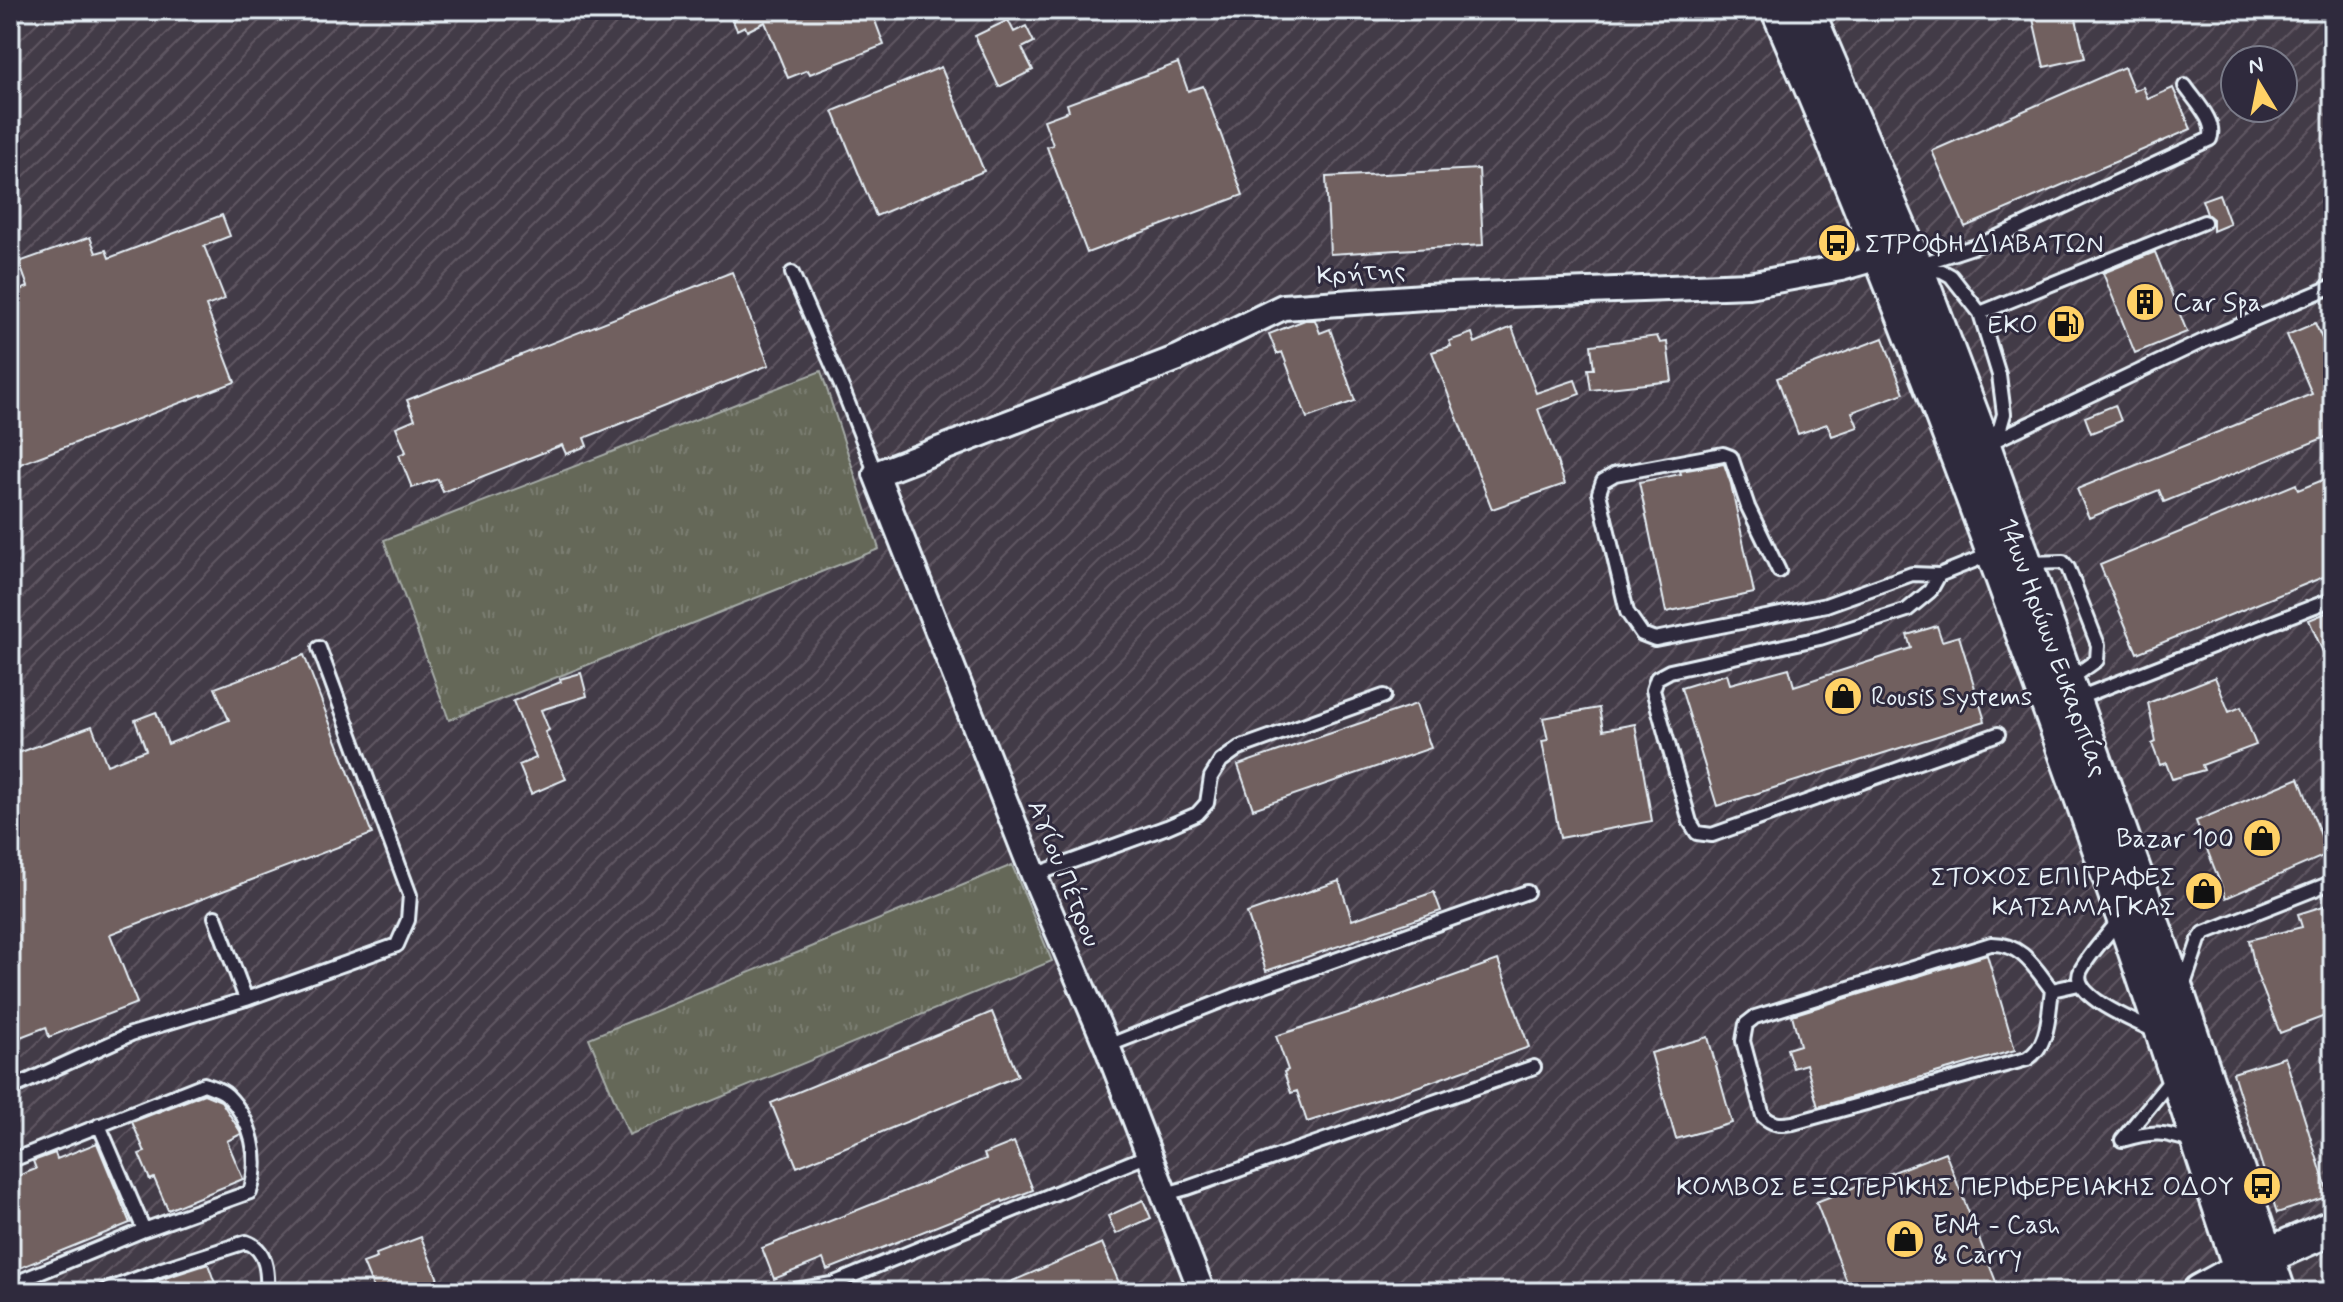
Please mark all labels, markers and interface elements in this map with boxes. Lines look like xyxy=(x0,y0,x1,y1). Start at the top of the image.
north arrow xyxy=(2219,44,2299,124)
text: N xyxy=(2246,51,2266,81)
bus stop icon: ΣΤΡΟΦΗ ΔΙΑΒΑΤΩΝ xyxy=(1816,222,1858,264)
place label: ΣΤΡΟΦΗ ΔΙΑΒΑΤΩΝ xyxy=(1865,228,2104,262)
street label: Κρήτης xyxy=(1316,254,1407,294)
building icon: Car Spa xyxy=(2124,281,2166,323)
place label: Car Spa xyxy=(2173,287,2261,321)
fuel station icon: ΕΚΟ xyxy=(2045,303,2087,345)
place label: ΕΚΟ xyxy=(1988,309,2038,343)
street label: 14ων Ηρώων Ευκαρπίας xyxy=(1989,513,2115,782)
shop icon: Rousis Systems xyxy=(1822,675,1864,717)
place label: Rousis Systems xyxy=(1871,681,2032,715)
street label: Αγίου Πέτρου xyxy=(1018,795,1108,952)
shop icon: Bazar 100 xyxy=(2241,817,2283,859)
place label: Bazar 100 xyxy=(2116,823,2234,857)
place label: ΣΤΟΧΟΣ ΕΠΙΓΡΑΦΕΣ ΚΑΤΣΑΜΑΓΚΑΣ xyxy=(1931,861,2176,925)
shop icon: ΣΤΟΧΟΣ ΕΠΙΓΡΑΦΕΣ ΚΑΤΣΑΜΑΓΚΑΣ xyxy=(2183,870,2225,912)
bus stop icon: ΚΟΜΒΟΣ ΕΞΩΤΕΡΙΚΗΣ ΠΕΡΙΦΕΡΕΙΑΚΗΣ ΟΔΟΥ xyxy=(2241,1165,2283,1207)
place label: ΚΟΜΒΟΣ ΕΞΩΤΕΡΙΚΗΣ ΠΕΡΙΦΕΡΕΙΑΚΗΣ ΟΔΟΥ xyxy=(1676,1171,2234,1205)
place label: ENA - Cash & Carry xyxy=(1933,1209,2060,1273)
shop icon: ENA - Cash & Carry xyxy=(1884,1218,1926,1260)

